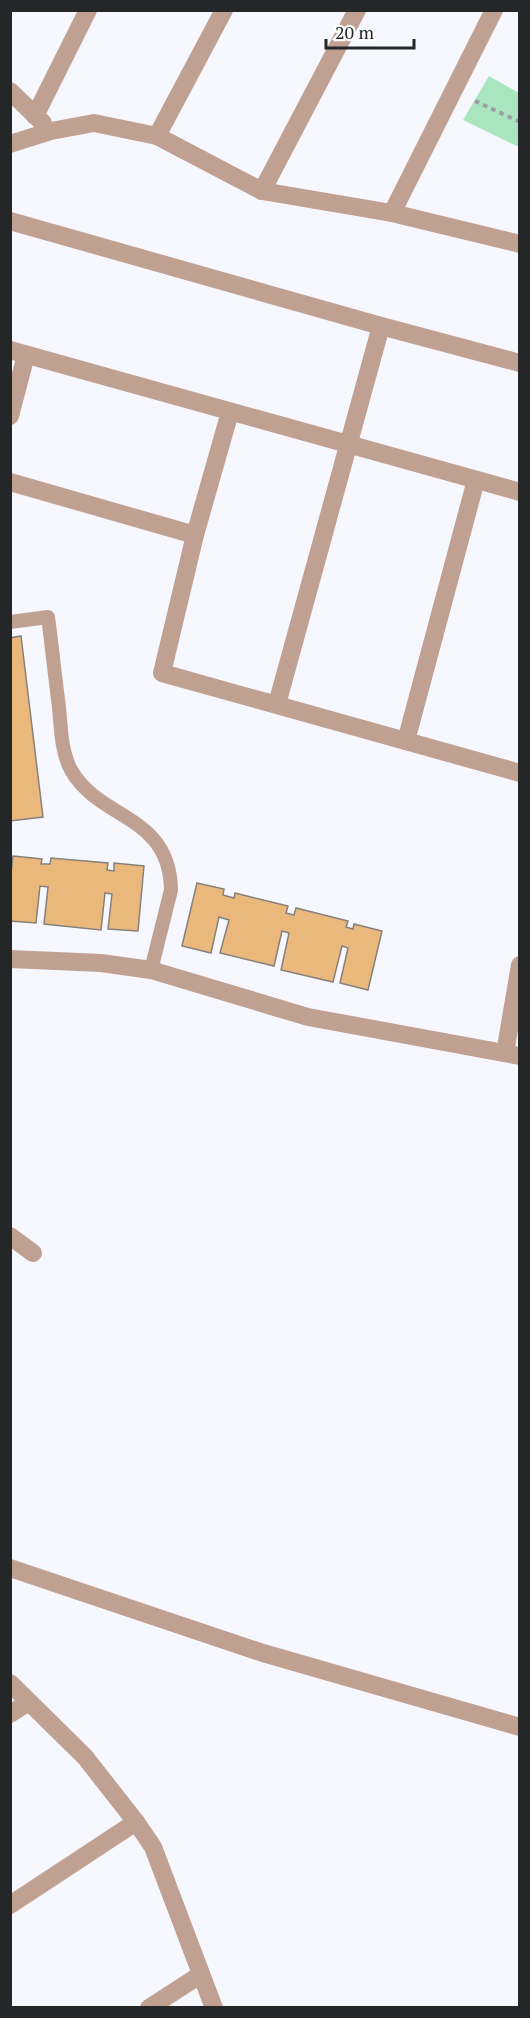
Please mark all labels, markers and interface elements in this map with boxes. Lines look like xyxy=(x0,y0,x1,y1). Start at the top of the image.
scale bar xyxy=(326,12,414,50)
text: 20 m xyxy=(335,20,375,44)

